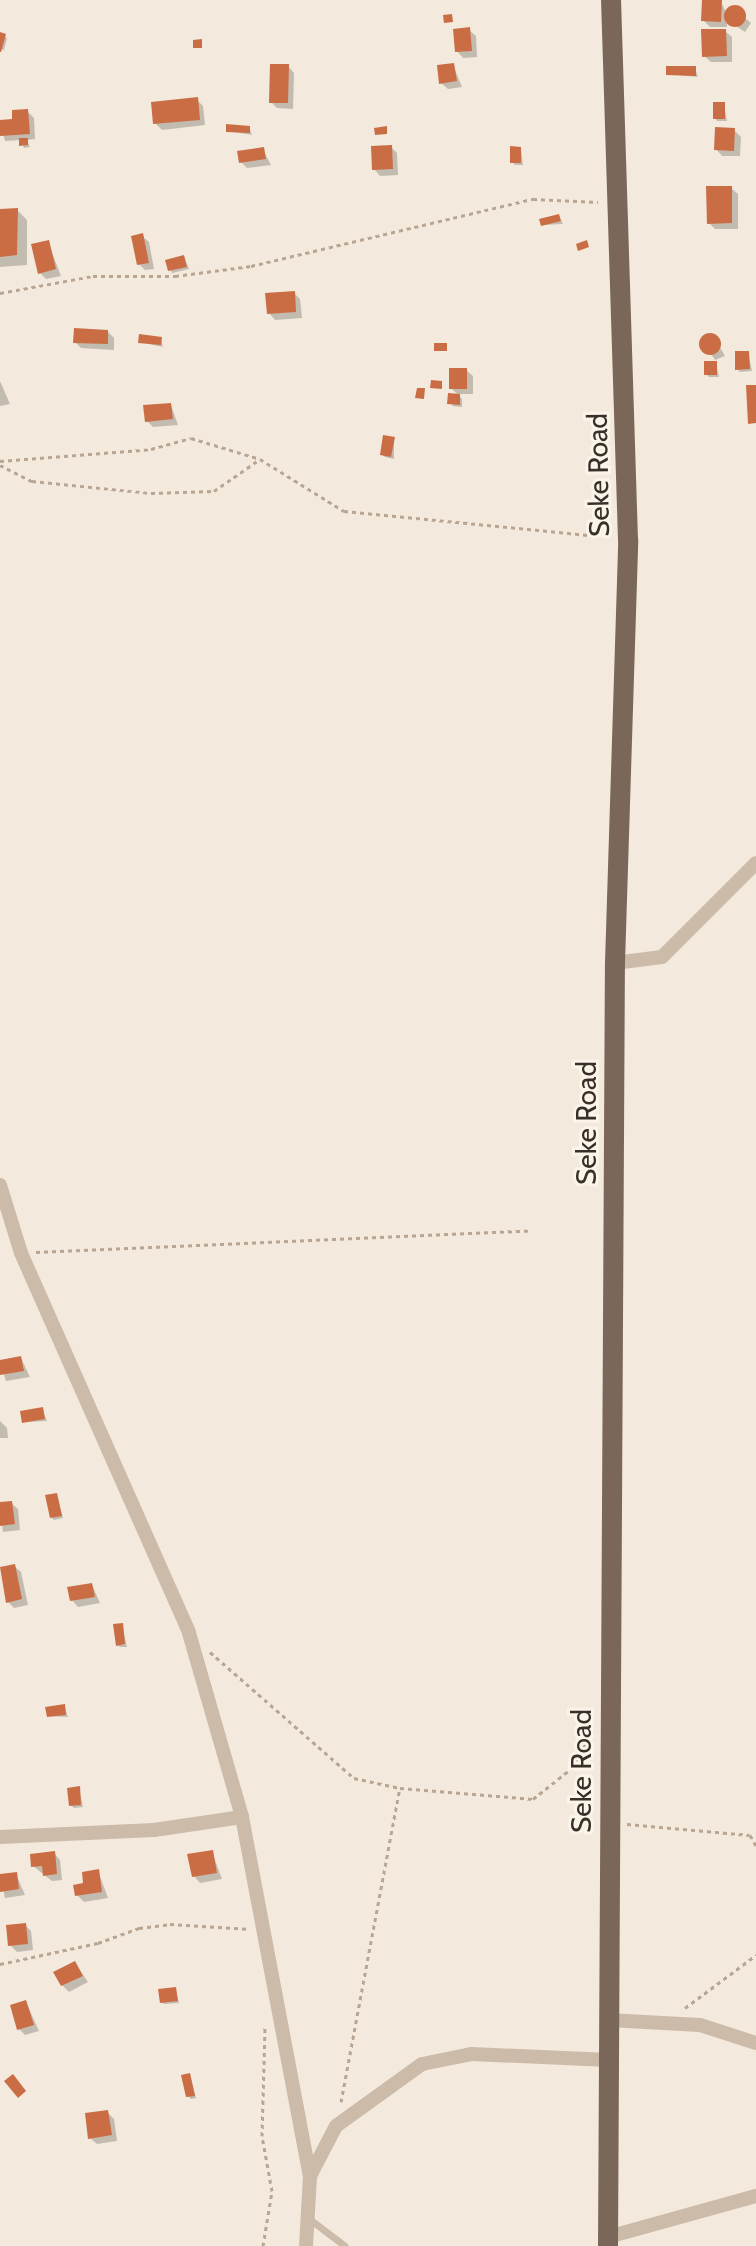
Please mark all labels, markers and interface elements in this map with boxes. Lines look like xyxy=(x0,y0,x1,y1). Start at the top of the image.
street label: Seke Road xyxy=(580,413,616,537)
street label: Seke Road xyxy=(569,1061,603,1185)
street label: Seke Road xyxy=(564,1709,598,1833)

